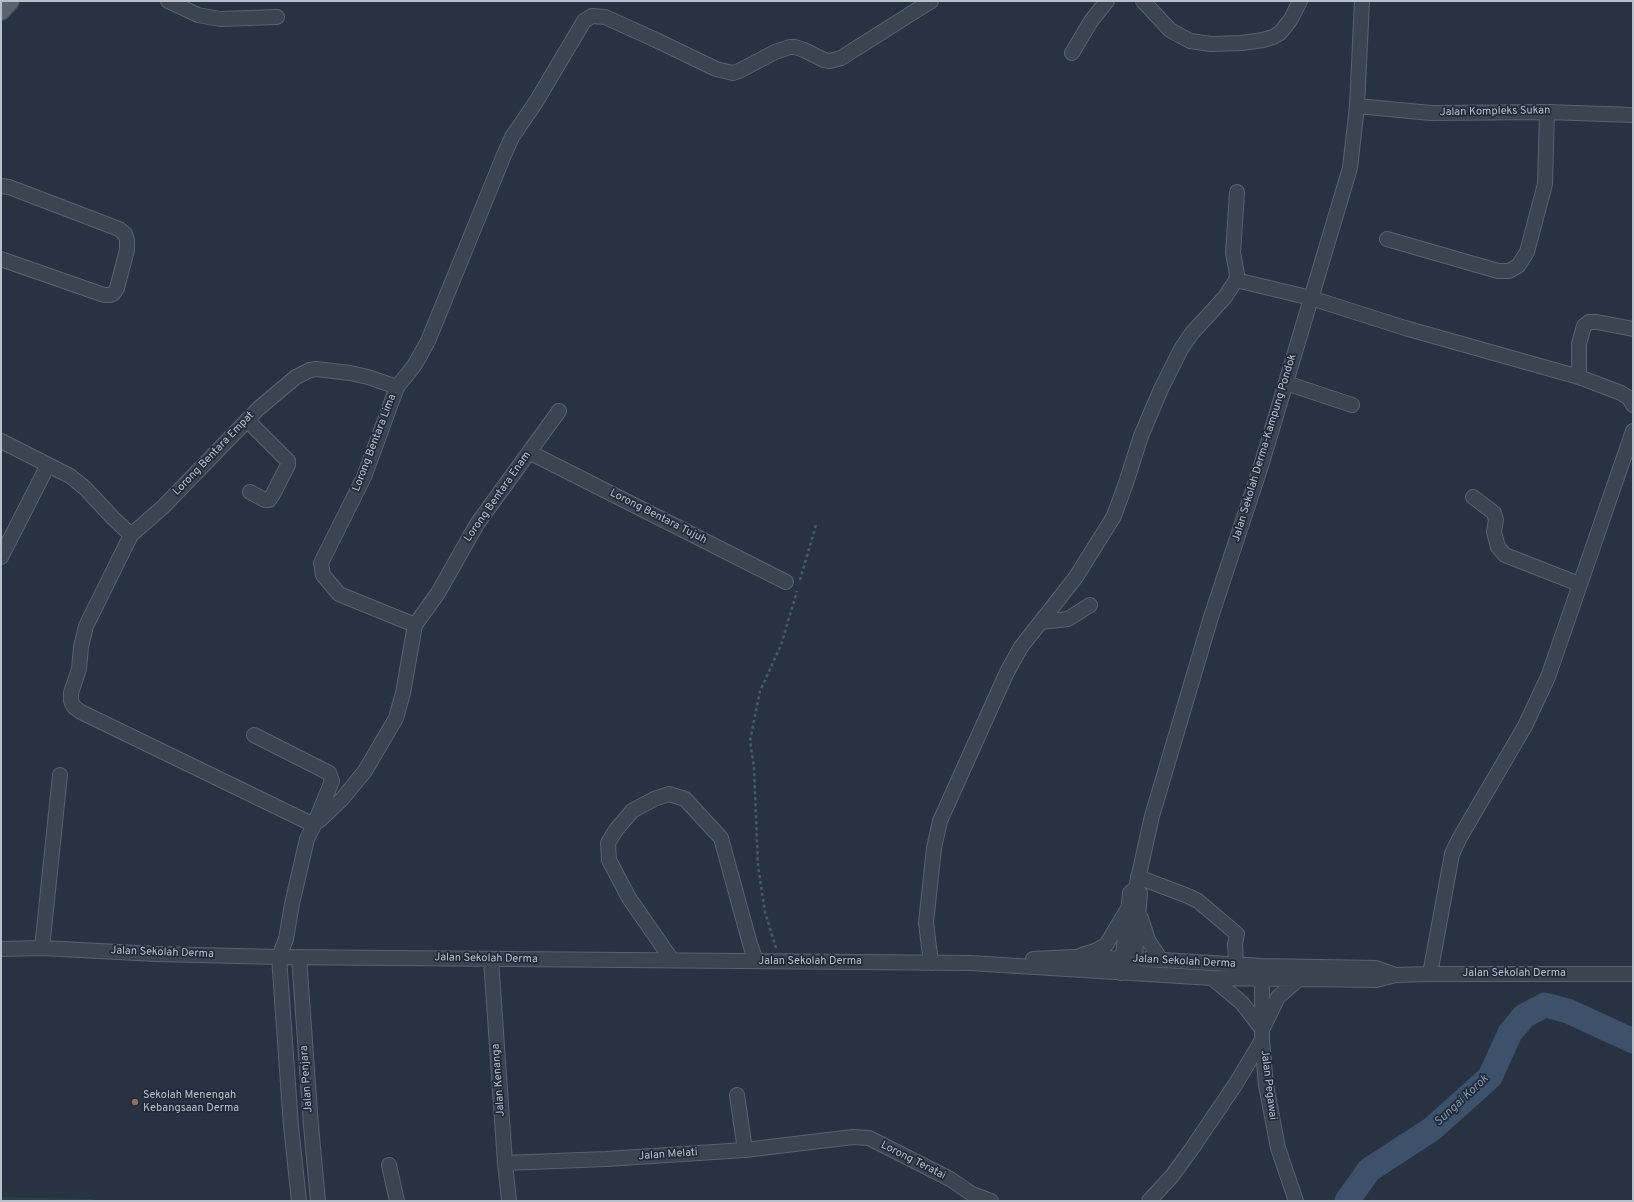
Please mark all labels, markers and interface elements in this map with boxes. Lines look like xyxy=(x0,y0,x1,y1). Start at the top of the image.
street label: Jalan Kompleks Sukan xyxy=(1440,104,1550,120)
street label: Jalan Sekolah Derma-Kampung Pondok xyxy=(1230,353,1300,543)
street label: Lorong Bentara Lima xyxy=(350,392,400,494)
street label: Lorong Bentara Empat xyxy=(171,409,257,499)
street label: Lorong Bentara Enam xyxy=(462,449,534,545)
street label: Lorong Bentara Tujuh xyxy=(607,487,709,547)
street label: Jalan Sekolah Derma xyxy=(110,945,214,961)
street label: Jalan Sekolah Derma xyxy=(434,951,538,967)
street label: Jalan Sekolah Derma xyxy=(1132,953,1236,971)
street label: Jalan Sekolah Derma xyxy=(758,955,862,969)
street label: Jalan Sekolah Derma xyxy=(1462,967,1566,981)
street label: Jalan Kenanga xyxy=(490,1043,508,1117)
street label: Jalan Penjara xyxy=(298,1045,316,1113)
street label: Jalan Pegawai xyxy=(1257,1049,1279,1121)
water label: Sungai Korok xyxy=(1432,1072,1492,1130)
place label: Sekolah Menengah Kebangsaan Derma xyxy=(143,1089,239,1115)
marker: Sekolah Menengah Kebangsaan Derma xyxy=(130,1097,140,1107)
street label: Lorong Teratai xyxy=(878,1139,948,1183)
street label: Jalan Melati xyxy=(638,1146,698,1164)

